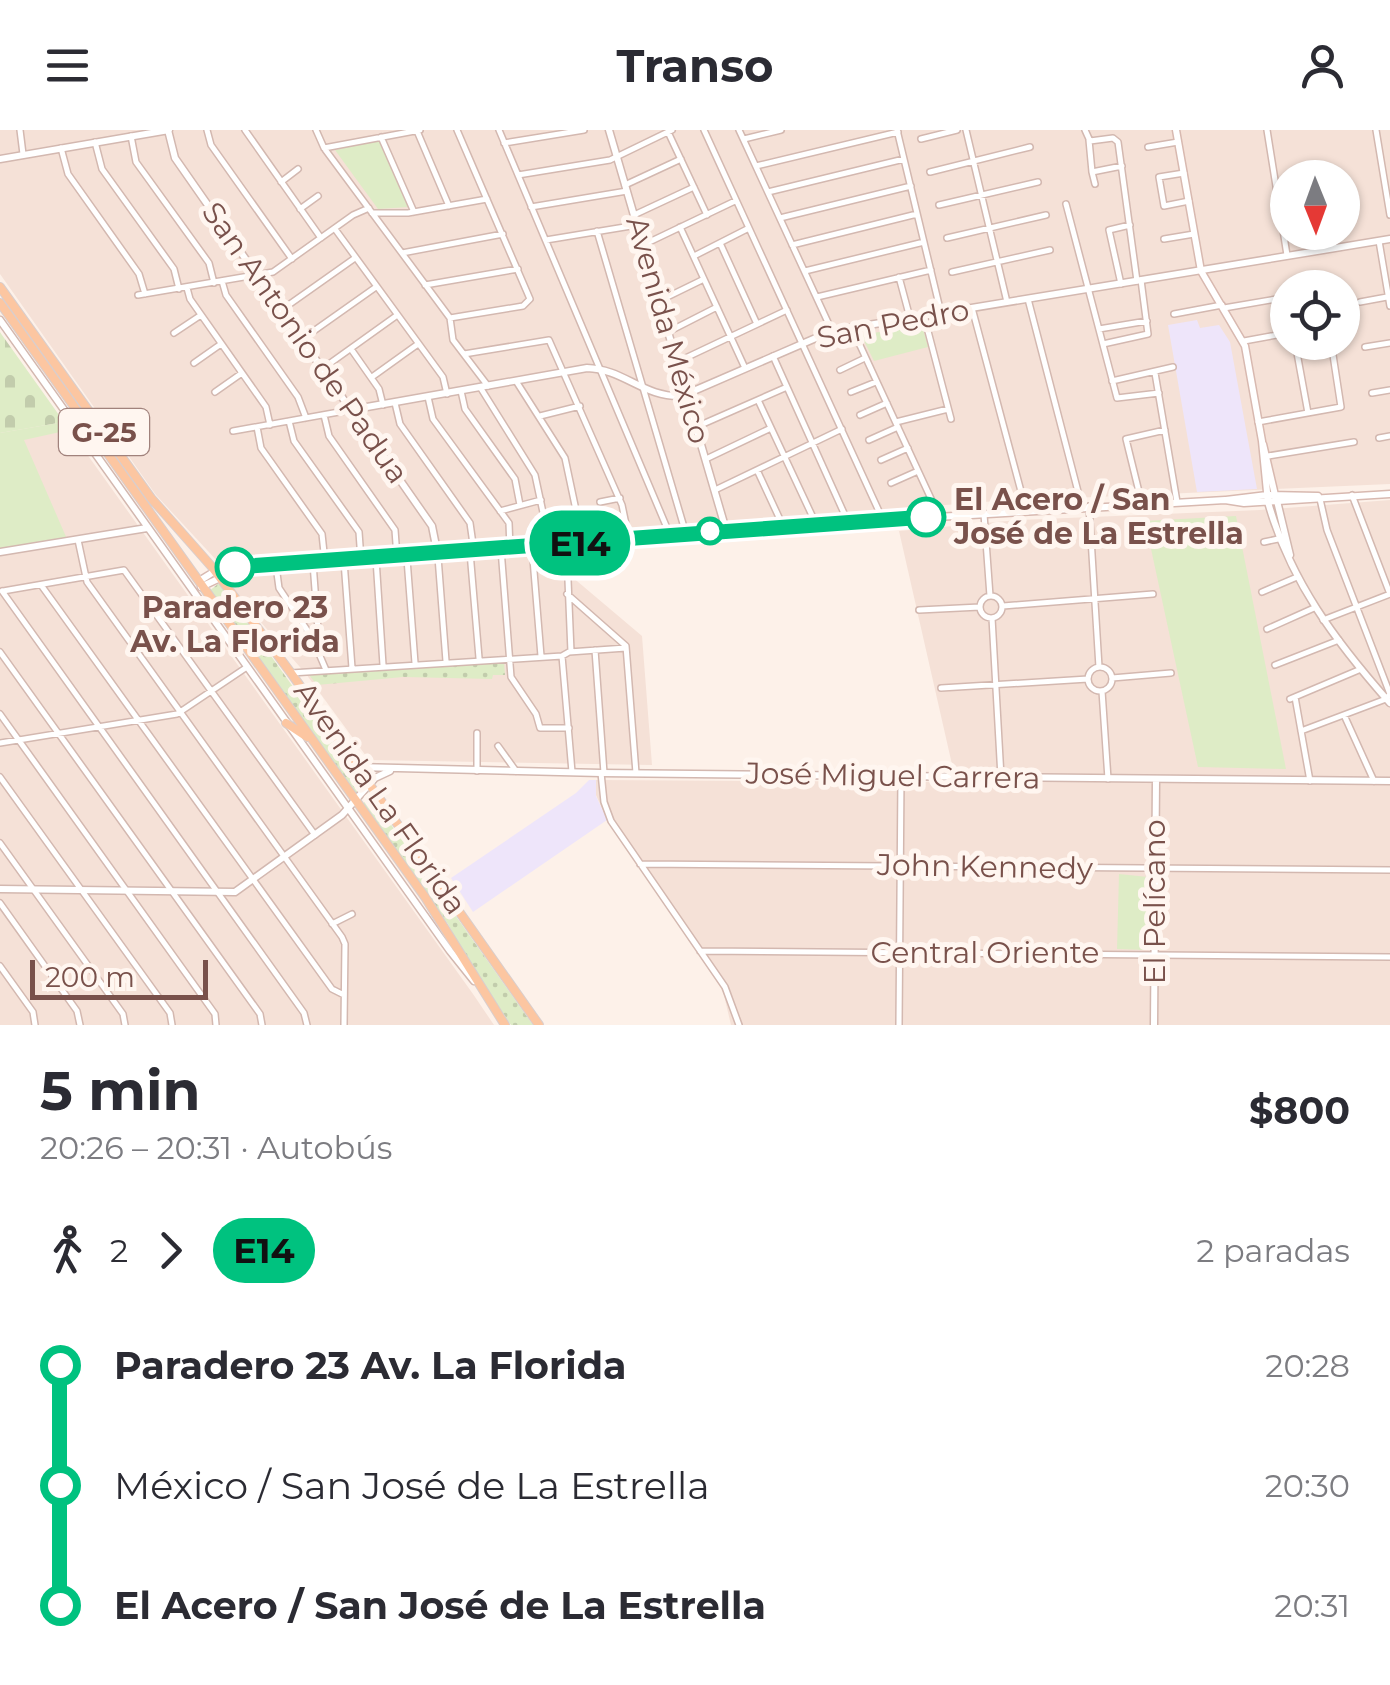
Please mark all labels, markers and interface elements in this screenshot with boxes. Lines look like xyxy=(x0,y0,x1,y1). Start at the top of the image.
icon: menu xyxy=(40,38,95,93)
text: Transo xyxy=(616,38,774,93)
icon: person xyxy=(1295,38,1350,93)
north arrow xyxy=(1270,160,1360,250)
map controls xyxy=(1270,160,1360,360)
street label: San Antonio de Padua xyxy=(194,195,417,490)
street label: Avenida México xyxy=(618,212,719,448)
button: locate xyxy=(1270,270,1360,360)
street label: San Pedro xyxy=(814,291,972,356)
road number: G-25 xyxy=(59,409,149,455)
place label: El Acero / San José de La Estrella xyxy=(953,481,1244,552)
marker: El Acero / San José de La Estrella xyxy=(907,498,945,536)
line badge: E14 xyxy=(522,510,638,576)
unlabelled marker xyxy=(697,518,723,544)
text: E14 xyxy=(549,522,611,565)
marker: Paradero 23 Av. La Florida xyxy=(216,548,254,586)
place label: Paradero 23 Av. La Florida xyxy=(129,589,340,660)
street label: Avenida La Florida xyxy=(286,674,475,921)
street label: José Miguel Carrera xyxy=(744,754,1041,797)
street label: El Pelícano xyxy=(1136,819,1173,985)
street label: John Kennedy xyxy=(876,846,1094,887)
street label: Central Oriente xyxy=(871,934,1099,971)
scale bar xyxy=(30,955,208,1000)
text: 200 m xyxy=(45,960,135,994)
text: 5 min xyxy=(40,1057,201,1124)
text: $800 xyxy=(1249,1087,1350,1134)
text: 20:26 – 20:31 · Autobús xyxy=(40,1128,392,1167)
icon: walk xyxy=(40,1223,95,1278)
icon: forward xyxy=(143,1223,198,1278)
text: E14 xyxy=(233,1229,295,1272)
text: 2 xyxy=(110,1231,128,1270)
text: 2 paradas xyxy=(1196,1231,1350,1270)
text: Paradero 23 Av. La Florida xyxy=(114,1342,626,1389)
text: 20:28 xyxy=(1265,1346,1350,1385)
text: México / San José de La Estrella xyxy=(114,1462,710,1509)
text: 20:30 xyxy=(1265,1466,1350,1505)
text: El Acero / San José de La Estrella xyxy=(114,1582,766,1629)
text: 20:31 xyxy=(1274,1586,1350,1625)

